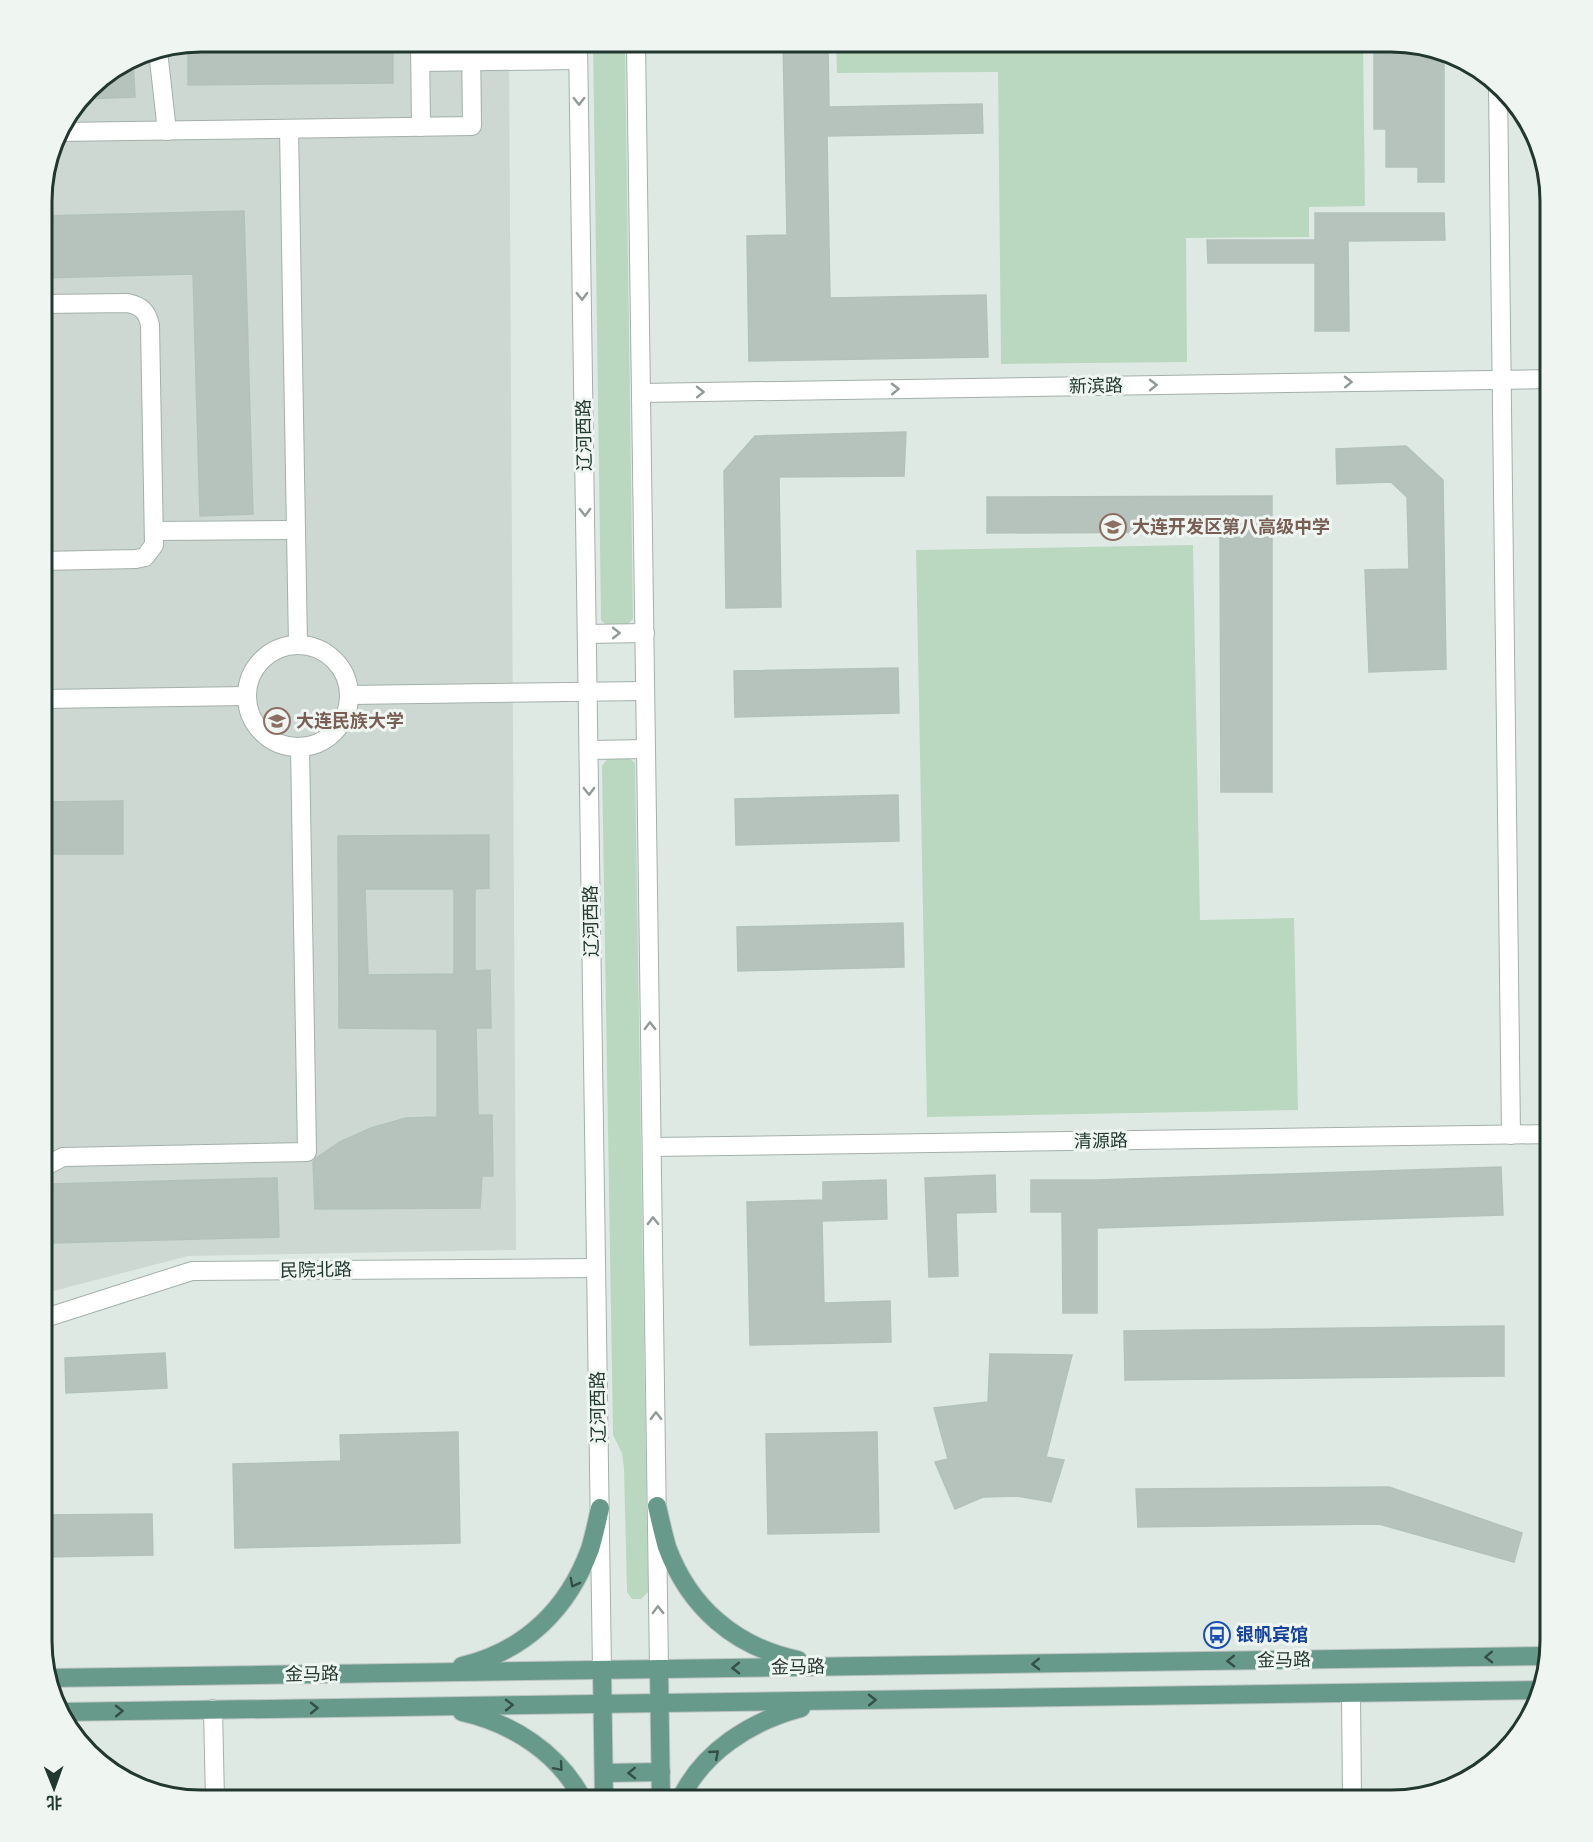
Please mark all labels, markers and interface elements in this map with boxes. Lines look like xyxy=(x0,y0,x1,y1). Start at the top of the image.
one-way arrow xyxy=(573,96,585,105)
one-way arrow xyxy=(576,291,588,300)
street label: 新滨路 xyxy=(1069,374,1123,397)
one-way arrow xyxy=(1343,376,1352,388)
one-way arrow xyxy=(1148,379,1157,391)
one-way arrow xyxy=(890,383,899,395)
one-way arrow xyxy=(695,386,704,398)
street label: 辽河西路 xyxy=(571,399,596,471)
one-way arrow xyxy=(579,507,591,516)
school or university icon: 大连开发区第八高级中学 xyxy=(1098,512,1128,542)
place label: 大连开发区第八高级中学 xyxy=(1132,515,1330,538)
one-way arrow xyxy=(611,627,620,640)
school or university icon: 大连民族大学 xyxy=(262,706,292,736)
place label: 大连民族大学 xyxy=(296,709,404,732)
one-way arrow xyxy=(583,786,595,795)
street label: 辽河西路 xyxy=(578,885,603,957)
one-way arrow xyxy=(644,1021,656,1030)
street label: 清源路 xyxy=(1074,1129,1128,1152)
one-way arrow xyxy=(647,1216,659,1225)
street label: 民院北路 xyxy=(280,1257,352,1282)
street label: 辽河西路 xyxy=(585,1371,610,1443)
one-way arrow xyxy=(649,1411,662,1420)
one-way arrow xyxy=(569,1577,581,1588)
one-way arrow xyxy=(652,1606,665,1615)
bus stop icon: 银帆宾馆 xyxy=(1202,1620,1232,1650)
place label: 银帆宾馆 xyxy=(1236,1623,1308,1646)
street label: 金马路 xyxy=(1257,1648,1311,1671)
one-way arrow xyxy=(1485,1651,1494,1663)
street label: 金马路 xyxy=(771,1655,825,1678)
one-way arrow xyxy=(1227,1655,1236,1667)
one-way arrow xyxy=(1032,1657,1041,1670)
street label: 金马路 xyxy=(285,1662,339,1685)
one-way arrow xyxy=(732,1662,741,1674)
one-way arrow xyxy=(868,1694,877,1706)
one-way arrow xyxy=(505,1699,514,1711)
one-way arrow xyxy=(310,1702,319,1714)
one-way arrow xyxy=(115,1705,124,1717)
one-way arrow xyxy=(708,1750,719,1761)
north arrow xyxy=(24,1758,84,1818)
one-way arrow xyxy=(552,1760,563,1770)
one-way arrow xyxy=(628,1767,637,1779)
text: 北 xyxy=(46,1793,62,1813)

